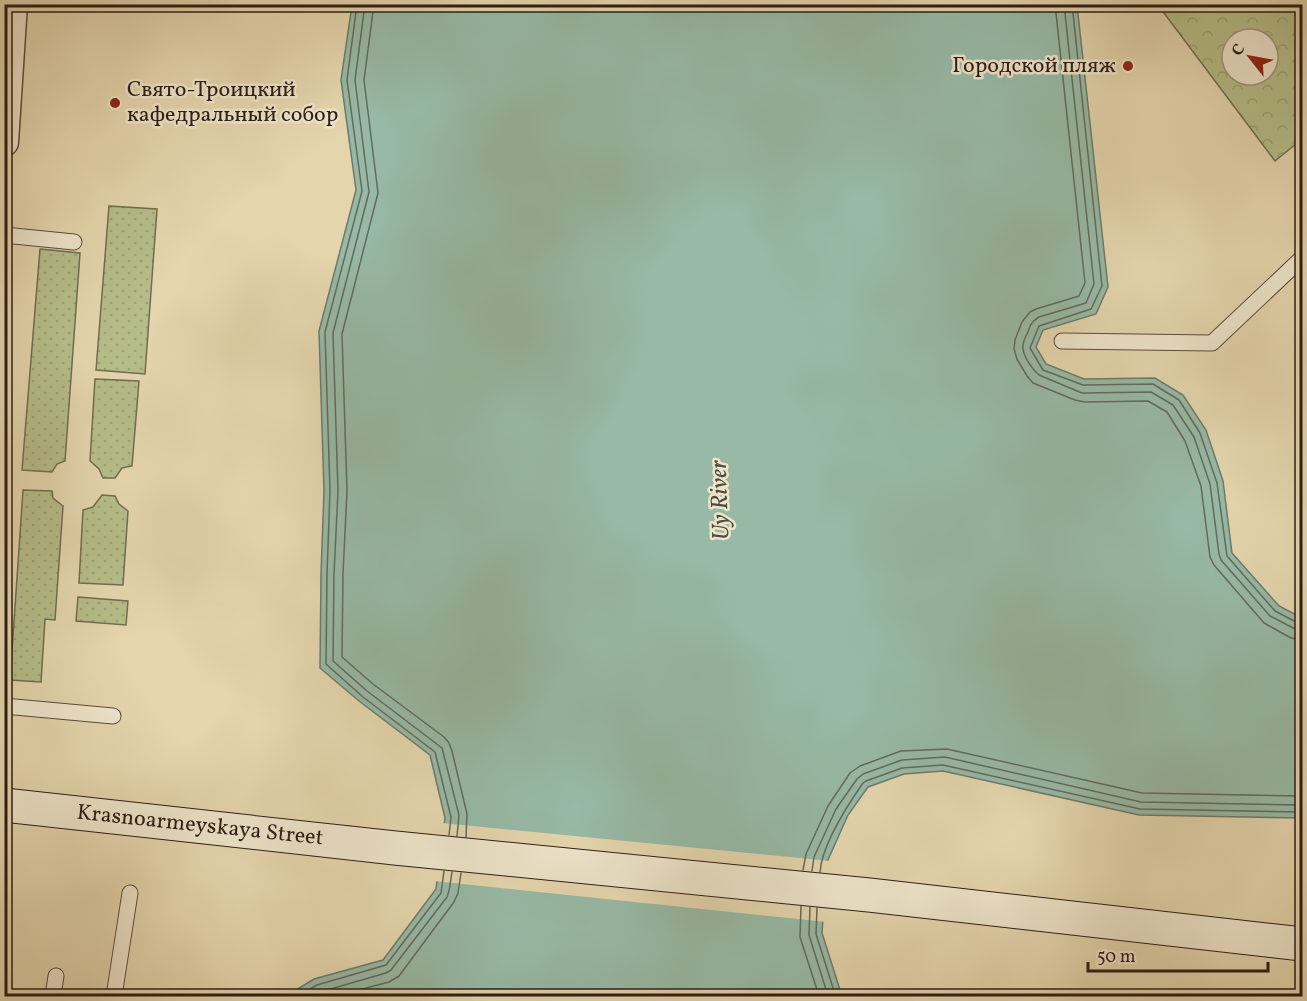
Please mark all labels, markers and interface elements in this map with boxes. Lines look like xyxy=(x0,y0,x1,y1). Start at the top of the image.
north arrow xyxy=(1220,27,1280,87)
text: С xyxy=(1227,40,1251,60)
place label: Городской пляж xyxy=(952,51,1116,82)
marker: Городской пляж xyxy=(1121,59,1135,73)
place label: Свято-Троицкий кафедральный собор xyxy=(127,75,338,131)
marker: Свято-Троицкий кафедральный собор xyxy=(108,96,122,110)
water label: Uy River xyxy=(703,458,739,541)
street label: Krasnoarmeyskaya Street xyxy=(75,798,325,854)
scale bar xyxy=(1088,935,1268,973)
text: 50 m xyxy=(1097,945,1136,970)

